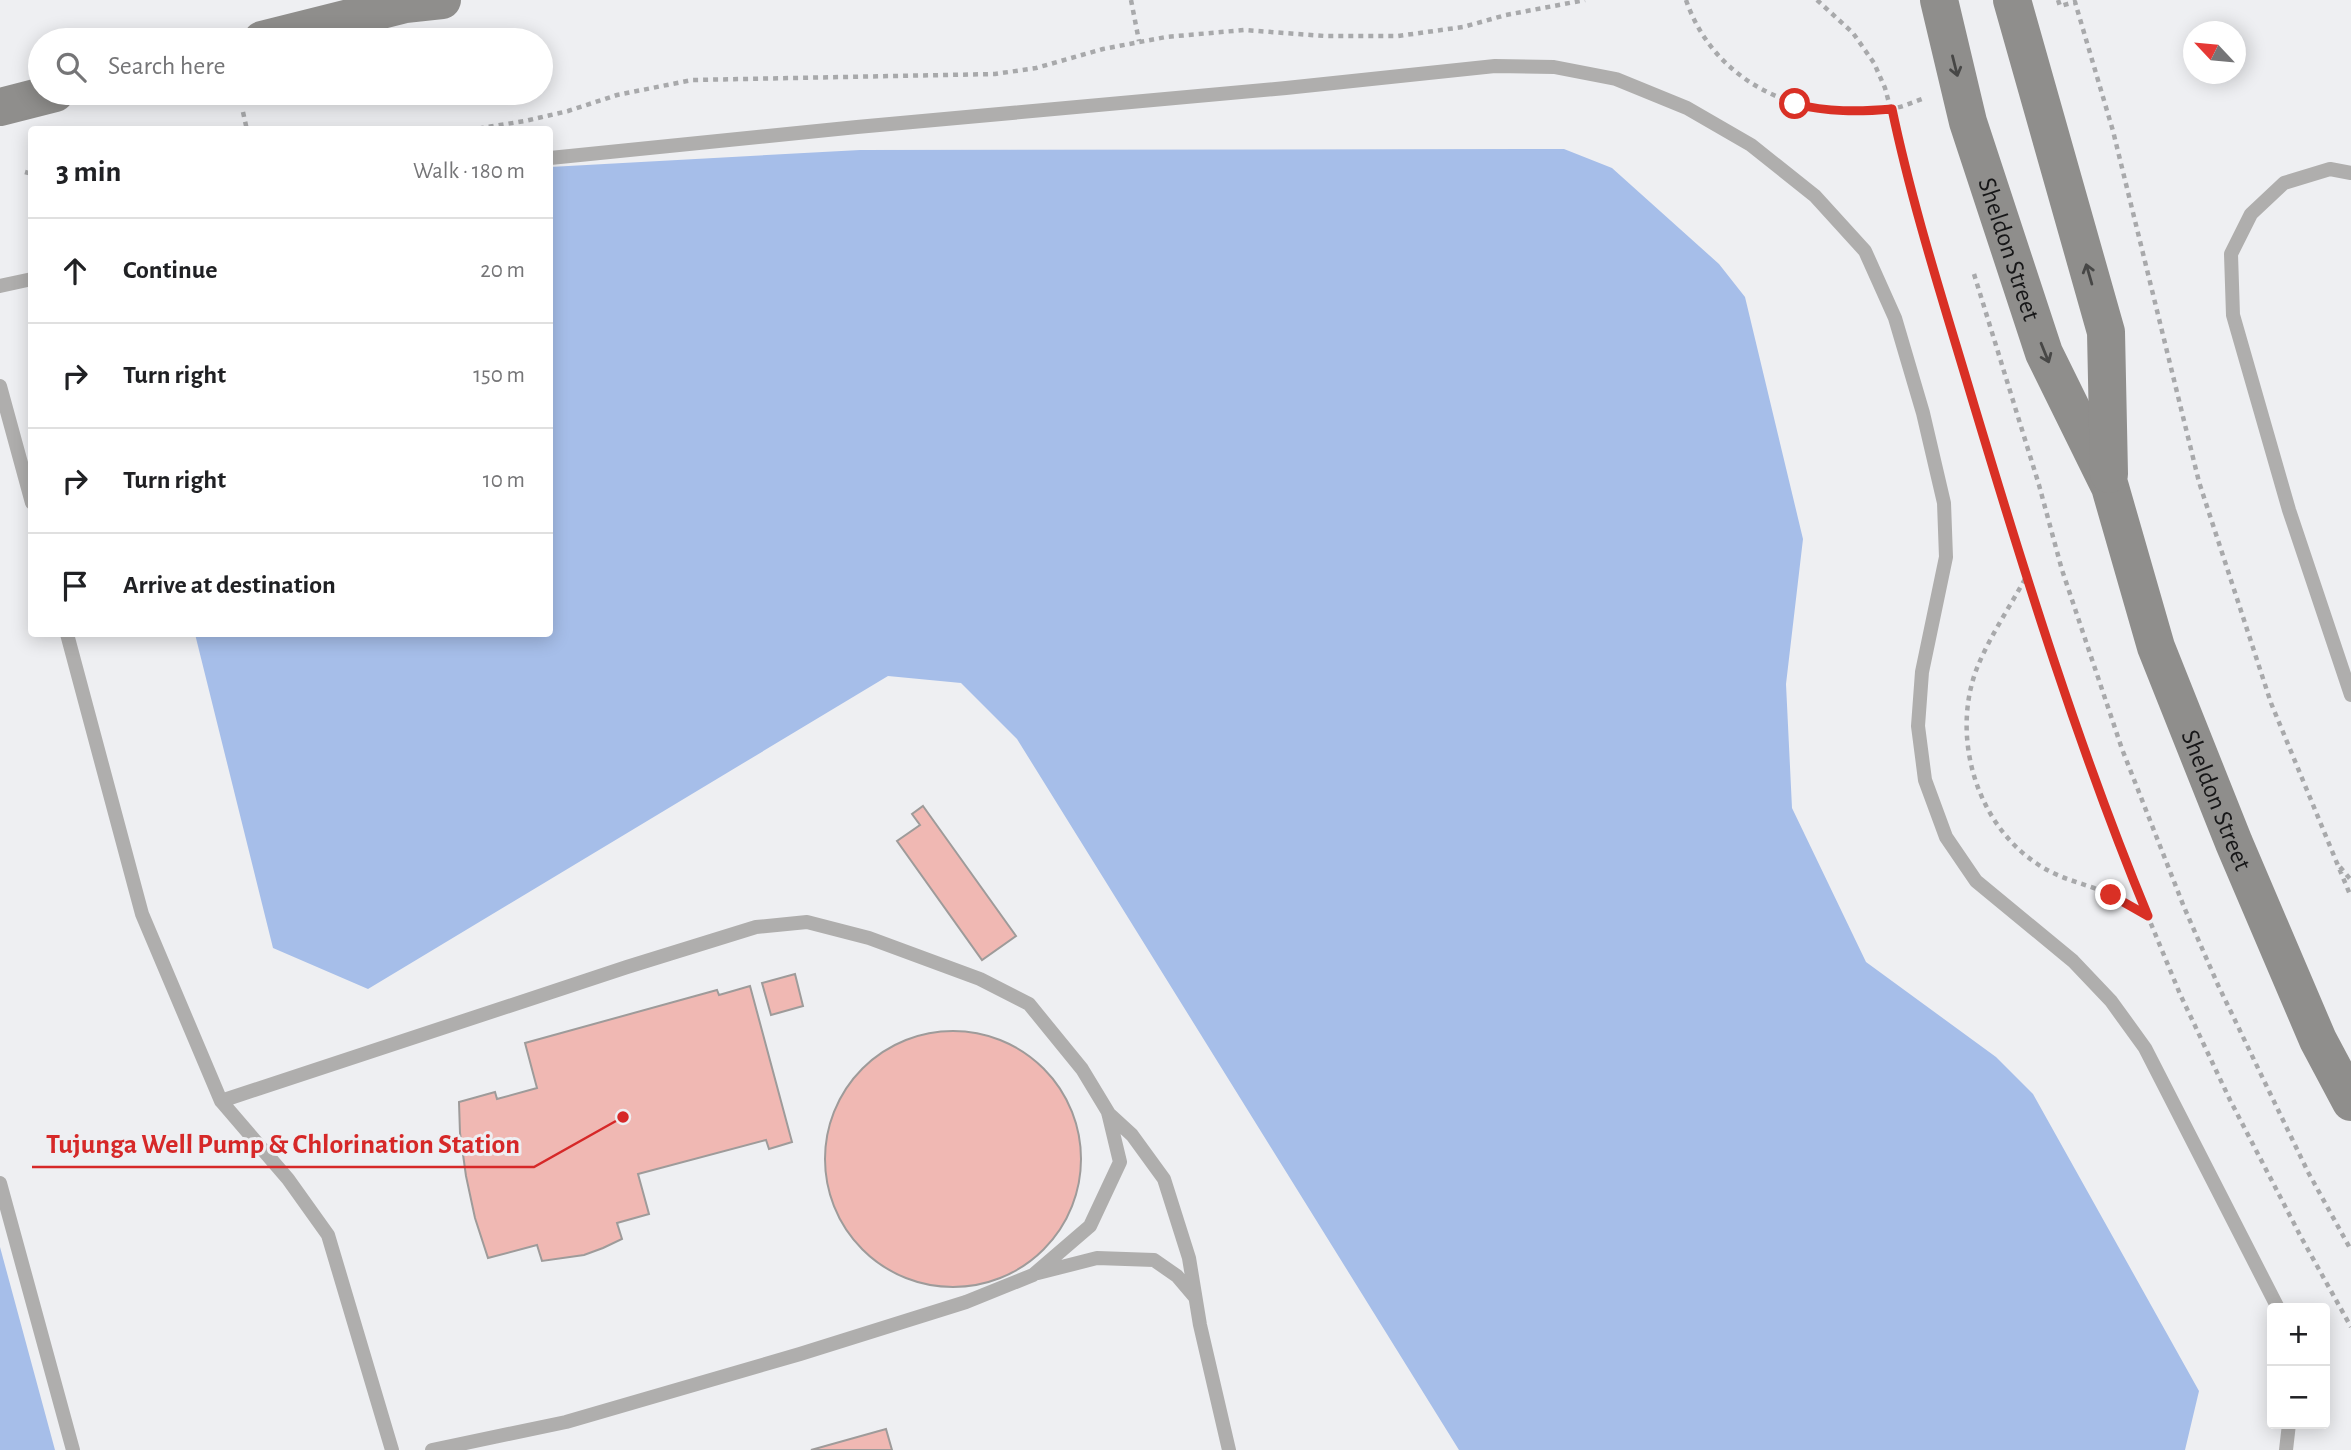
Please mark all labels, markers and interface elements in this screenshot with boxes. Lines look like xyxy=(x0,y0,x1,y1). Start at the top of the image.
north arrow xyxy=(2183,21,2246,84)
search box xyxy=(28,28,553,105)
icon: search xyxy=(52,48,90,86)
text: Search here xyxy=(108,53,226,79)
one-way arrow xyxy=(1948,54,1962,77)
route start xyxy=(1779,88,1810,119)
text: 3 min xyxy=(56,157,121,187)
text: Walk · 180 m xyxy=(413,160,525,183)
street label: Sheldon Street xyxy=(1973,174,2044,324)
icon: ahead xyxy=(56,252,94,290)
text: Continue xyxy=(123,257,218,283)
text: 20 m xyxy=(480,259,525,282)
one-way arrow xyxy=(2082,263,2095,286)
one-way arrow xyxy=(2039,342,2052,363)
icon: right xyxy=(56,357,94,395)
text: Turn right xyxy=(123,362,226,388)
text: 150 m xyxy=(473,364,525,387)
icon: right xyxy=(56,462,94,500)
text: Turn right xyxy=(123,467,226,493)
text: 10 m xyxy=(483,469,525,492)
icon: arrive xyxy=(56,567,94,605)
text: Arrive at destination xyxy=(123,572,336,598)
street label: Sheldon Street xyxy=(2176,726,2256,874)
route end xyxy=(2095,879,2126,910)
callout: Tujunga Well Pump & Chlorination Station xyxy=(32,1118,534,1167)
text: Tujunga Well Pump & Chlorination Station xyxy=(46,1131,520,1159)
map controls xyxy=(2267,1303,2330,1429)
button: + xyxy=(2267,1303,2330,1366)
button: − xyxy=(2267,1366,2330,1429)

